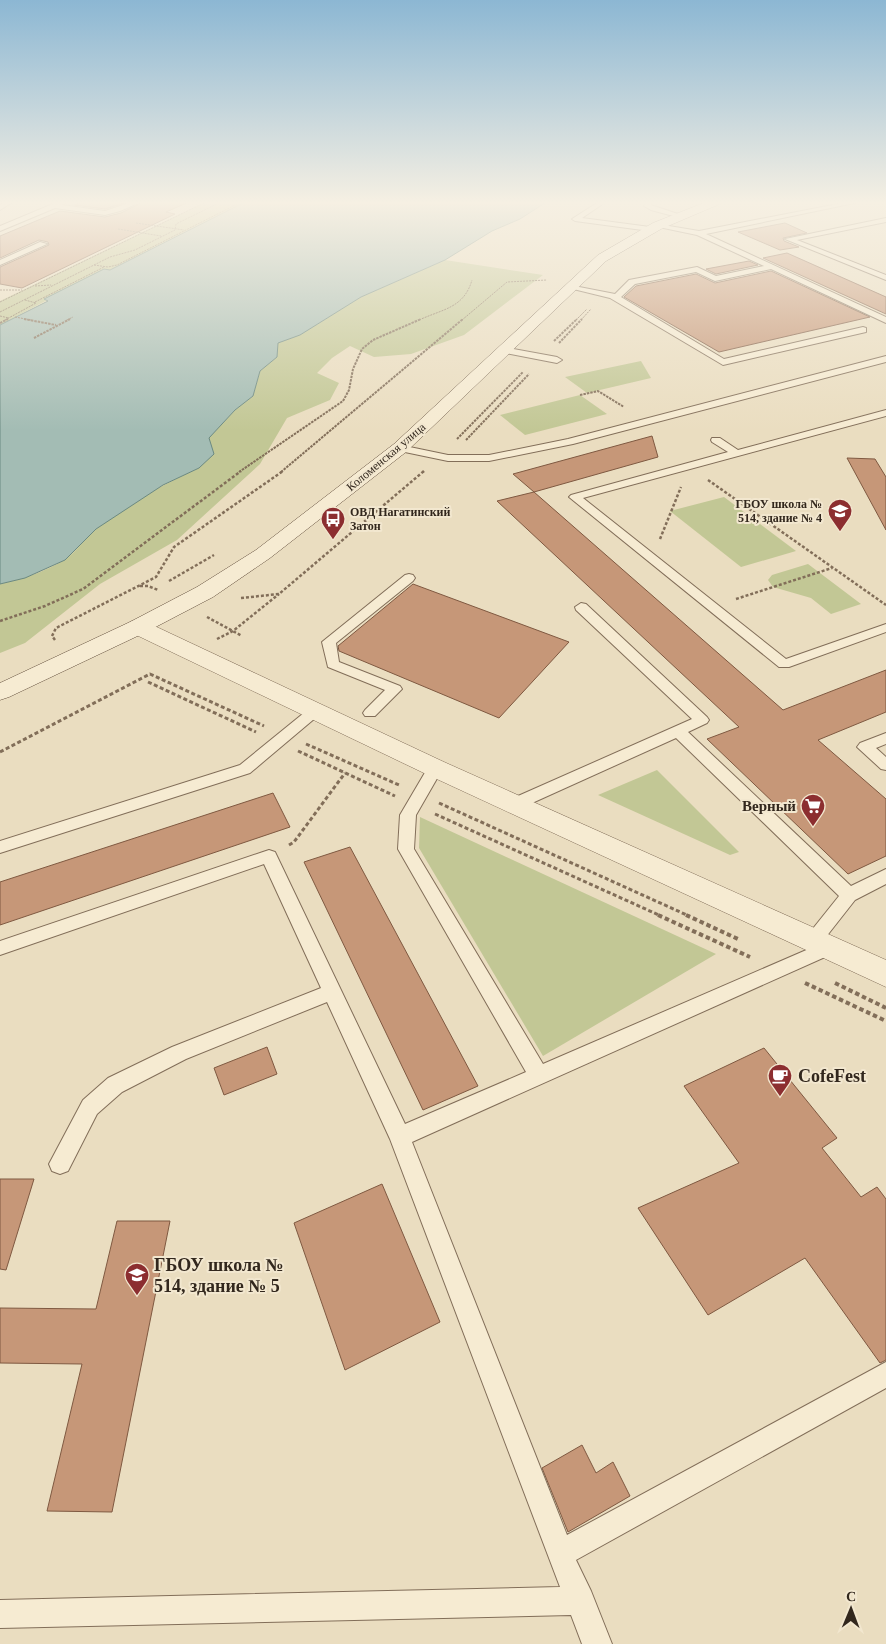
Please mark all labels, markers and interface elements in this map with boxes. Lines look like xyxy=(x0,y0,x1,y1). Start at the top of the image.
street label: Коломенская улица xyxy=(344,419,429,494)
place label: ГБОУ школа № 514, здание № 4 xyxy=(736,497,822,525)
school or university icon: ГБОУ школа № 514, здание № 4 xyxy=(827,498,853,532)
place label: ОВД Нагатинский Затон xyxy=(350,505,450,533)
bus stop icon: ОВД Нагатинский Затон xyxy=(320,506,346,540)
supermarket icon: Верный xyxy=(800,793,826,827)
place label: Верный xyxy=(742,798,796,814)
cafe icon: CofeFest xyxy=(767,1063,793,1097)
place label: CofeFest xyxy=(798,1066,866,1086)
place label: ГБОУ школа № 514, здание № 5 xyxy=(154,1255,284,1296)
school or university icon: ГБОУ школа № 514, здание № 5 xyxy=(124,1262,150,1296)
north arrow xyxy=(826,1584,876,1634)
text: С xyxy=(846,1589,856,1604)

